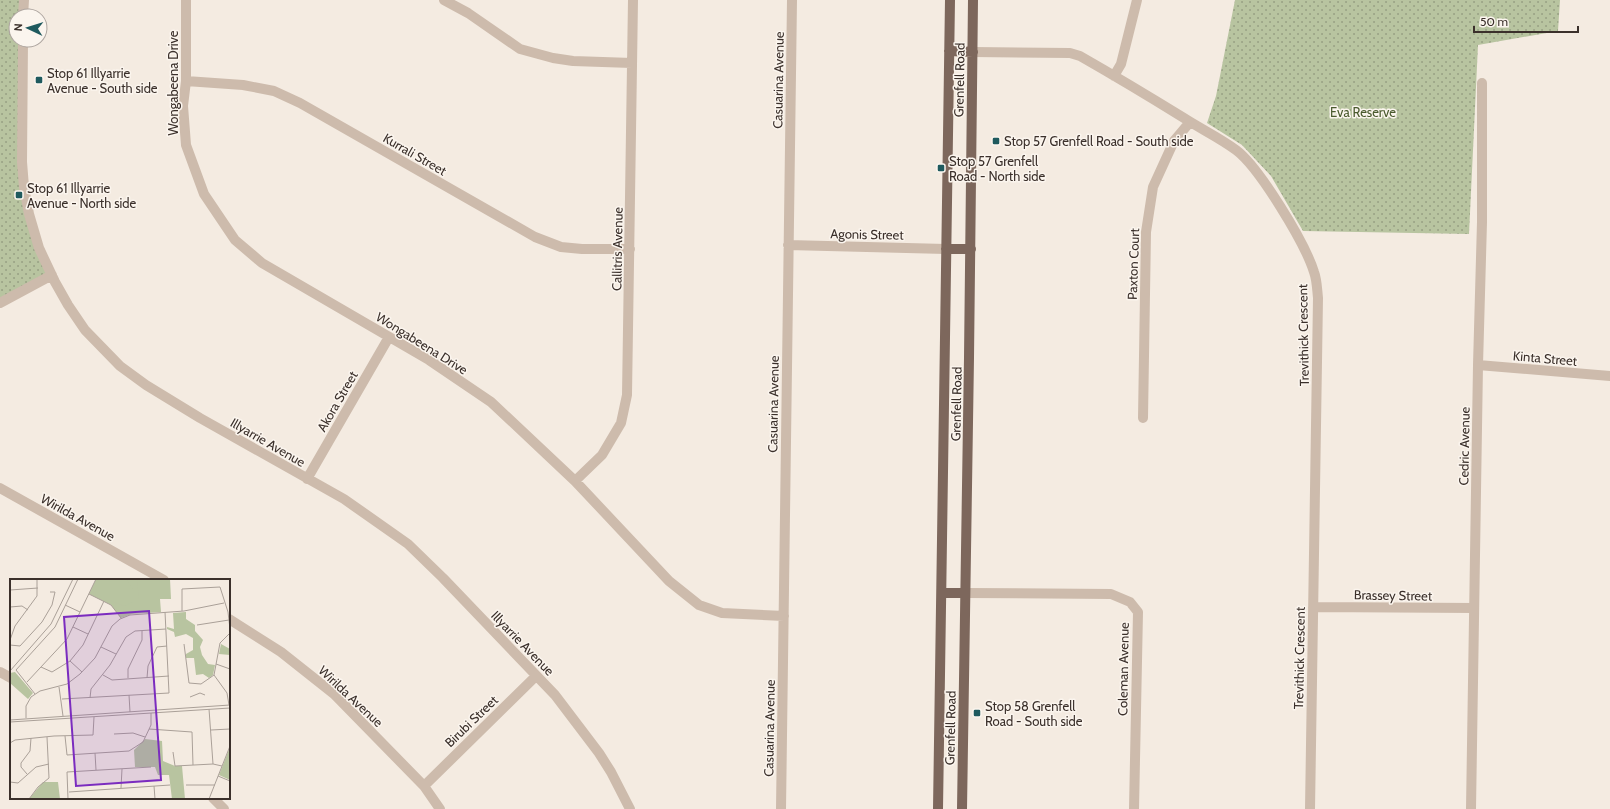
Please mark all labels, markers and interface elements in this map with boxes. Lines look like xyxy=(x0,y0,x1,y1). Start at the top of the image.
north arrow xyxy=(8,8,48,48)
scale bar xyxy=(1474,8,1578,34)
text: 50 m xyxy=(1480,14,1508,29)
text: N xyxy=(11,23,25,32)
street label: Wongabeena Drive xyxy=(165,30,181,136)
street label: Casuarina Avenue xyxy=(769,31,787,129)
street label: Grenfell Road xyxy=(950,43,968,117)
place label: Stop 61 Illyarrie Avenue - South side xyxy=(47,65,158,96)
marker: Stop 61 Illyarrie Avenue - South side xyxy=(34,75,44,85)
park label: Eva Reserve xyxy=(1330,104,1396,120)
street label: Kurrali Street xyxy=(381,129,450,179)
place label: Stop 57 Grenfell Road - South side xyxy=(1004,133,1194,149)
marker: Stop 57 Grenfell Road - South side xyxy=(991,136,1001,146)
place label: Stop 57 Grenfell Road - North side xyxy=(949,153,1045,184)
marker: Stop 57 Grenfell Road - North side xyxy=(936,163,946,173)
place label: Stop 61 Illyarrie Avenue - North side xyxy=(27,180,137,211)
marker: Stop 61 Illyarrie Avenue - North side xyxy=(14,190,24,200)
street label: Callitris Avenue xyxy=(608,207,626,291)
street label: Agonis Street xyxy=(830,225,904,243)
street label: Paxton Court xyxy=(1124,227,1142,300)
street label: Trevithick Crescent xyxy=(1294,283,1312,386)
street label: Wongabeena Drive xyxy=(373,308,471,378)
street label: Kinta Street xyxy=(1512,347,1578,369)
street label: Casuarina Avenue xyxy=(764,355,782,453)
street label: Akora Street xyxy=(313,367,361,434)
street label: Grenfell Road xyxy=(947,367,965,441)
street label: Cedric Avenue xyxy=(1455,406,1473,485)
street label: Illyarrie Avenue xyxy=(228,414,309,470)
street label: Wirilda Avenue xyxy=(38,490,118,544)
inset map xyxy=(10,579,230,799)
street label: Brassey Street xyxy=(1354,586,1433,604)
street label: Trevithick Crescent xyxy=(1290,606,1308,709)
street label: Illyarrie Avenue xyxy=(488,607,558,679)
street label: Coleman Avenue xyxy=(1114,622,1132,716)
street label: Wirilda Avenue xyxy=(315,662,387,730)
street label: Casuarina Avenue xyxy=(760,679,778,777)
street label: Birubi Street xyxy=(441,691,501,750)
street label: Grenfell Road xyxy=(941,691,959,765)
place label: Stop 58 Grenfell Road - South side xyxy=(985,698,1083,729)
marker: Stop 58 Grenfell Road - South side xyxy=(972,708,982,718)

